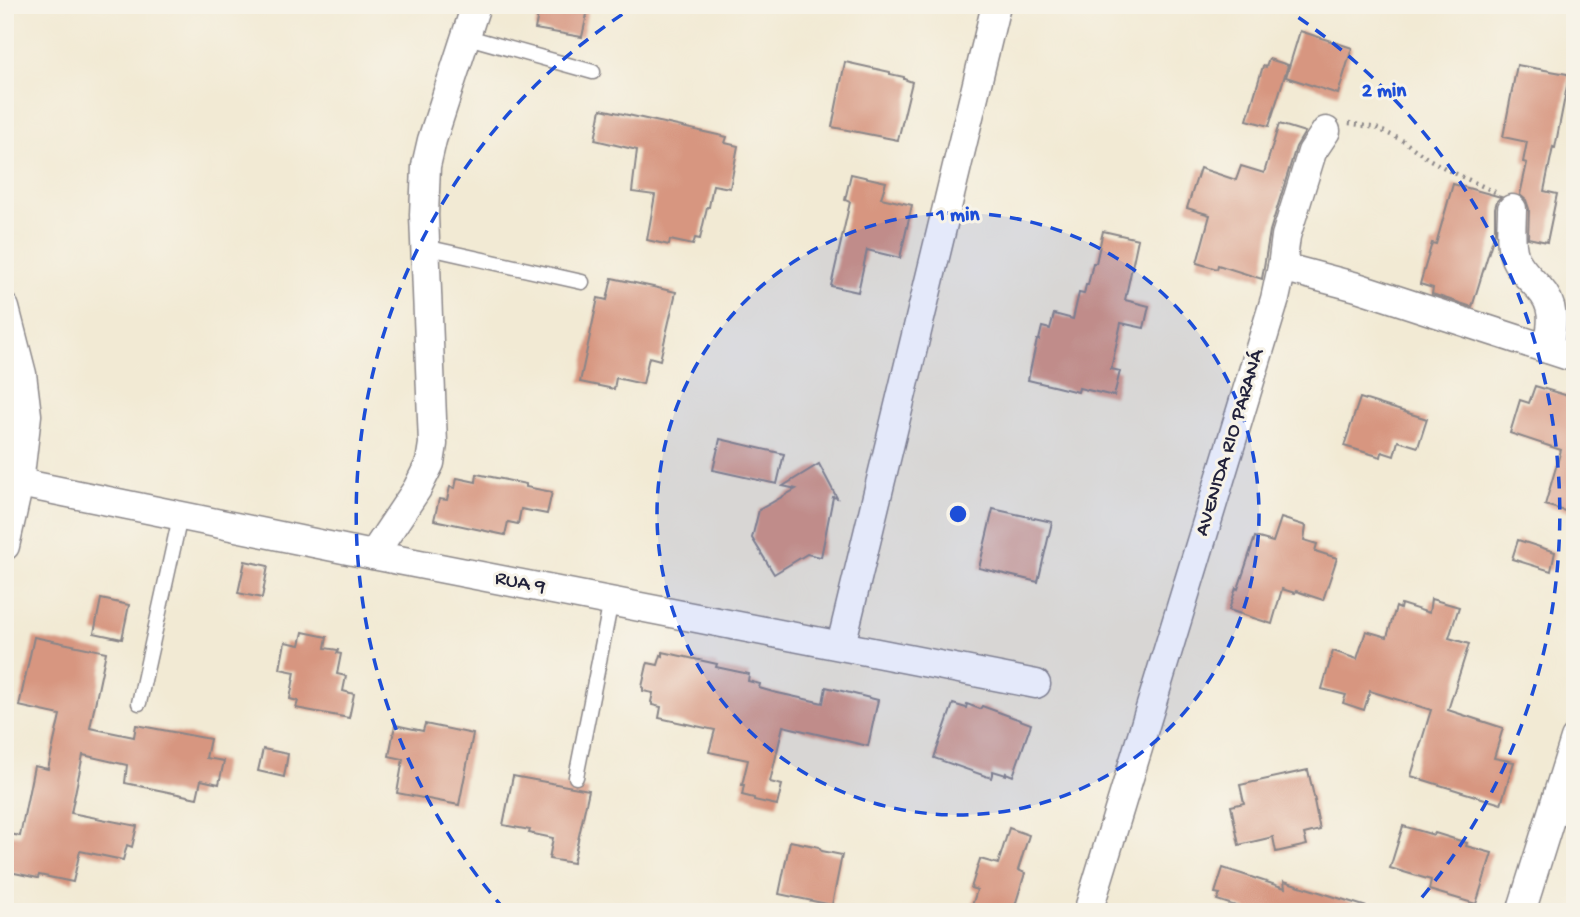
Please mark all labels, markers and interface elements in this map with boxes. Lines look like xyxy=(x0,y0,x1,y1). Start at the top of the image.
text: 2 min xyxy=(1362,80,1407,105)
text: 1 min xyxy=(936,204,980,229)
street label: AVENIDA RIO PARANÁ xyxy=(1190,345,1272,539)
centre of rings xyxy=(946,502,970,526)
street label: RUA 9 xyxy=(493,567,548,601)

